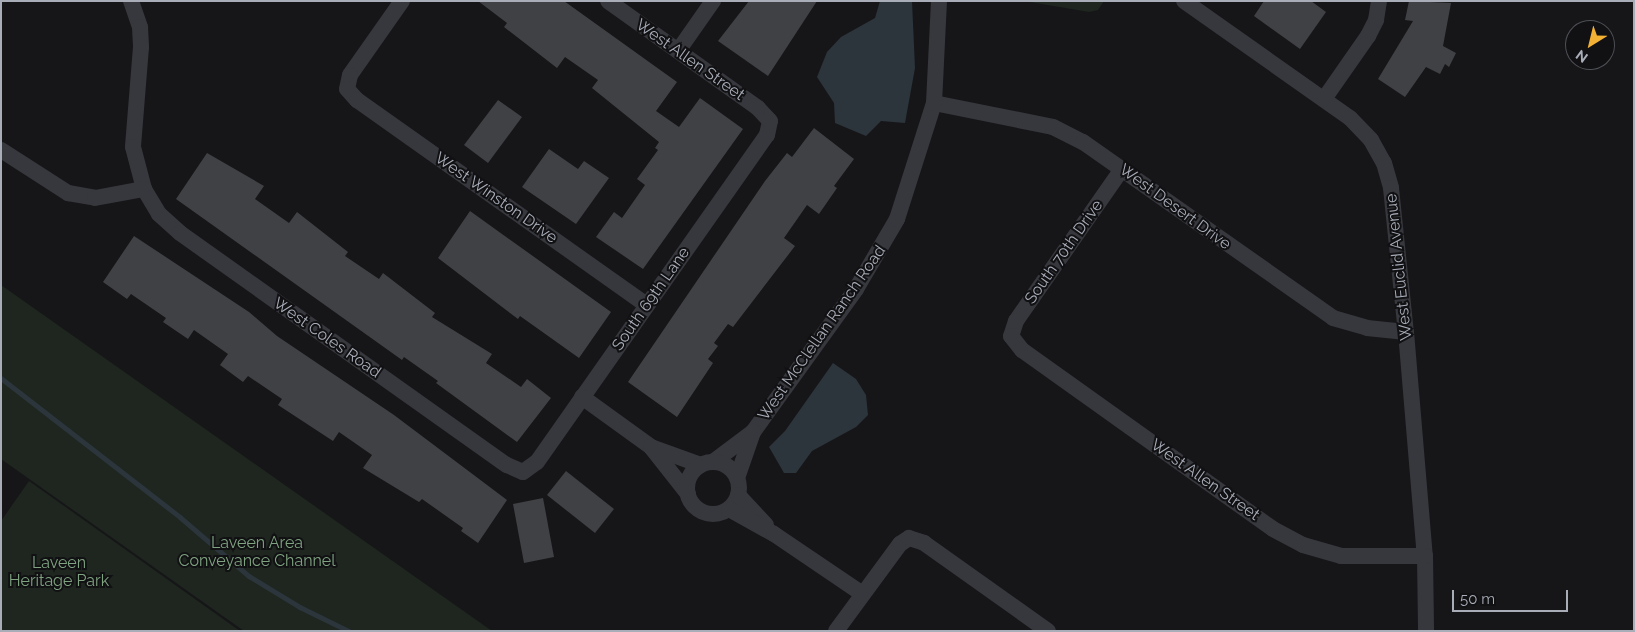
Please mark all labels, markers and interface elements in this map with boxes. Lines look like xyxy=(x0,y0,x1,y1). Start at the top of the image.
street label: West Allen Street xyxy=(632,15,748,105)
north arrow xyxy=(1565,20,1615,70)
text: N xyxy=(1573,47,1591,66)
street label: West Winston Drive xyxy=(431,148,561,248)
street label: West Desert Drive xyxy=(1115,160,1235,254)
street label: West Euclid Avenue xyxy=(1382,192,1416,342)
street label: South 70th Drive xyxy=(1021,196,1107,308)
street label: West McClellan Ranch Road xyxy=(754,242,890,424)
street label: South 69th Lane xyxy=(608,243,694,355)
street label: West Coles Road xyxy=(270,294,384,382)
street label: West Allen Street xyxy=(1147,435,1263,525)
park label: Laveen Area Conveyance Channel xyxy=(178,533,336,571)
park label: Laveen Heritage Park xyxy=(9,553,109,591)
scale bar xyxy=(1455,580,1571,612)
text: 50 m xyxy=(1460,590,1495,608)

